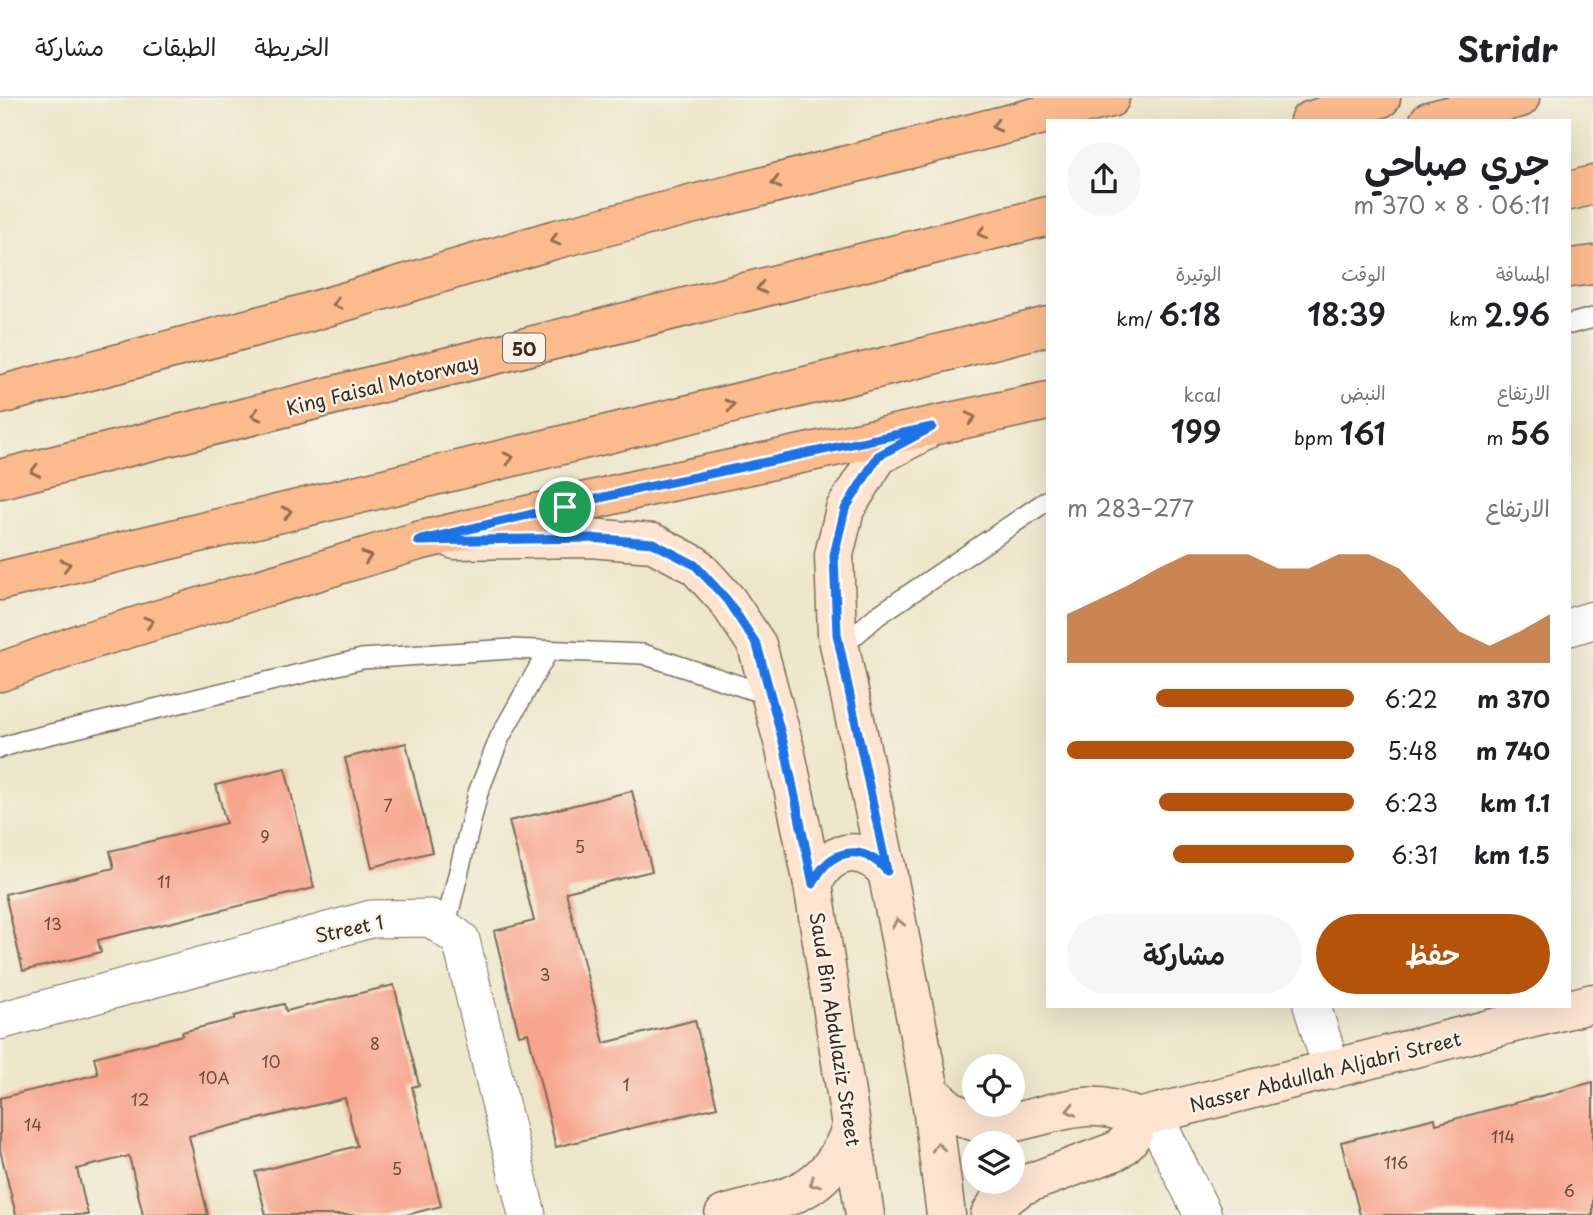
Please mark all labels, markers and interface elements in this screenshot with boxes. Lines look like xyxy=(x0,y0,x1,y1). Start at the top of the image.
text: Stridr xyxy=(1457,23,1558,73)
text: مشاركة xyxy=(35,28,104,64)
text: الطبقات xyxy=(142,28,217,64)
text: الخريطة xyxy=(255,28,329,64)
one-way arrow xyxy=(990,118,1002,132)
text: جري صباحي xyxy=(1364,132,1550,189)
button: share xyxy=(1067,142,1141,216)
one-way arrow xyxy=(770,175,782,189)
text: 06:11 · 8 × 370 m xyxy=(1353,187,1550,222)
one-way arrow xyxy=(976,225,988,239)
one-way arrow xyxy=(550,232,562,246)
text: الوتيرة xyxy=(1175,259,1221,287)
text: الوقت xyxy=(1341,259,1386,287)
text: المسافة xyxy=(1496,259,1550,287)
one-way arrow xyxy=(756,280,768,294)
text: 6:18 xyxy=(1159,291,1221,336)
text: 18:39 xyxy=(1307,291,1386,336)
text: 2.96 xyxy=(1484,291,1550,336)
one-way arrow xyxy=(331,295,343,310)
text: /km xyxy=(1116,304,1159,332)
text: km xyxy=(1449,304,1484,332)
road number: 50 xyxy=(503,334,545,362)
street label: King Faisal Motorway xyxy=(283,347,481,421)
text: النبض xyxy=(1340,378,1386,406)
text: الارتفاع xyxy=(1497,378,1550,406)
text: kcal xyxy=(1183,380,1221,408)
one-way arrow xyxy=(724,399,736,413)
one-way arrow xyxy=(250,407,262,421)
text: 199 xyxy=(1171,408,1221,453)
text: 161 xyxy=(1340,410,1386,455)
text: 56 xyxy=(1510,410,1550,455)
one-way arrow xyxy=(964,412,976,427)
text: bpm xyxy=(1294,423,1340,451)
text: m xyxy=(1486,423,1510,451)
one-way arrow xyxy=(503,452,515,466)
one-way arrow xyxy=(29,463,41,477)
pin xyxy=(535,477,595,537)
icon: arrive xyxy=(546,488,584,526)
text: 277–283 m xyxy=(1067,490,1194,525)
text: الارتفاع xyxy=(1486,490,1550,525)
one-way arrow xyxy=(281,506,293,520)
one-way arrow xyxy=(361,550,373,565)
one-way arrow xyxy=(60,559,72,573)
one-way arrow xyxy=(143,616,155,631)
text: 6:22 xyxy=(1384,681,1438,716)
text: 370 m xyxy=(1477,681,1550,716)
text: 5:48 xyxy=(1387,733,1438,768)
text: 740 m xyxy=(1476,733,1550,768)
text: 6:23 xyxy=(1384,785,1438,820)
text: 1.1 km xyxy=(1480,785,1550,820)
house number: 7 xyxy=(383,793,393,817)
house number: 9 xyxy=(260,824,270,848)
house number: 5 xyxy=(575,834,585,858)
text: 6:31 xyxy=(1391,837,1438,872)
text: 1.5 km xyxy=(1474,837,1550,872)
house number: 11 xyxy=(157,869,171,893)
street label: Street 1 xyxy=(312,907,386,949)
street label: Saud Bin Abdulaziz Street xyxy=(804,910,868,1148)
house number: 13 xyxy=(44,911,62,935)
button: مشاركة xyxy=(1067,914,1302,994)
button: حفظ xyxy=(1316,914,1550,994)
one-way arrow xyxy=(891,917,906,929)
house number: 3 xyxy=(540,962,550,986)
street label: Nasser Abdullah Aljabri Street xyxy=(1186,1024,1464,1118)
house number: 8 xyxy=(370,1031,380,1055)
house number: 10 xyxy=(262,1049,280,1073)
map controls xyxy=(962,1054,1025,1194)
button: locate xyxy=(962,1054,1025,1117)
house number: 10A xyxy=(199,1065,229,1089)
house number: 1 xyxy=(622,1072,630,1096)
house number: 12 xyxy=(131,1087,149,1111)
one-way arrow xyxy=(1065,1101,1077,1116)
house number: 14 xyxy=(24,1112,42,1136)
house number: 114 xyxy=(1491,1124,1515,1148)
button: layers xyxy=(962,1131,1025,1194)
one-way arrow xyxy=(930,1141,945,1153)
house number: 116 xyxy=(1384,1150,1408,1174)
house number: 5 xyxy=(392,1156,402,1180)
one-way arrow xyxy=(809,1175,822,1187)
house number: 6 xyxy=(1563,1178,1575,1202)

